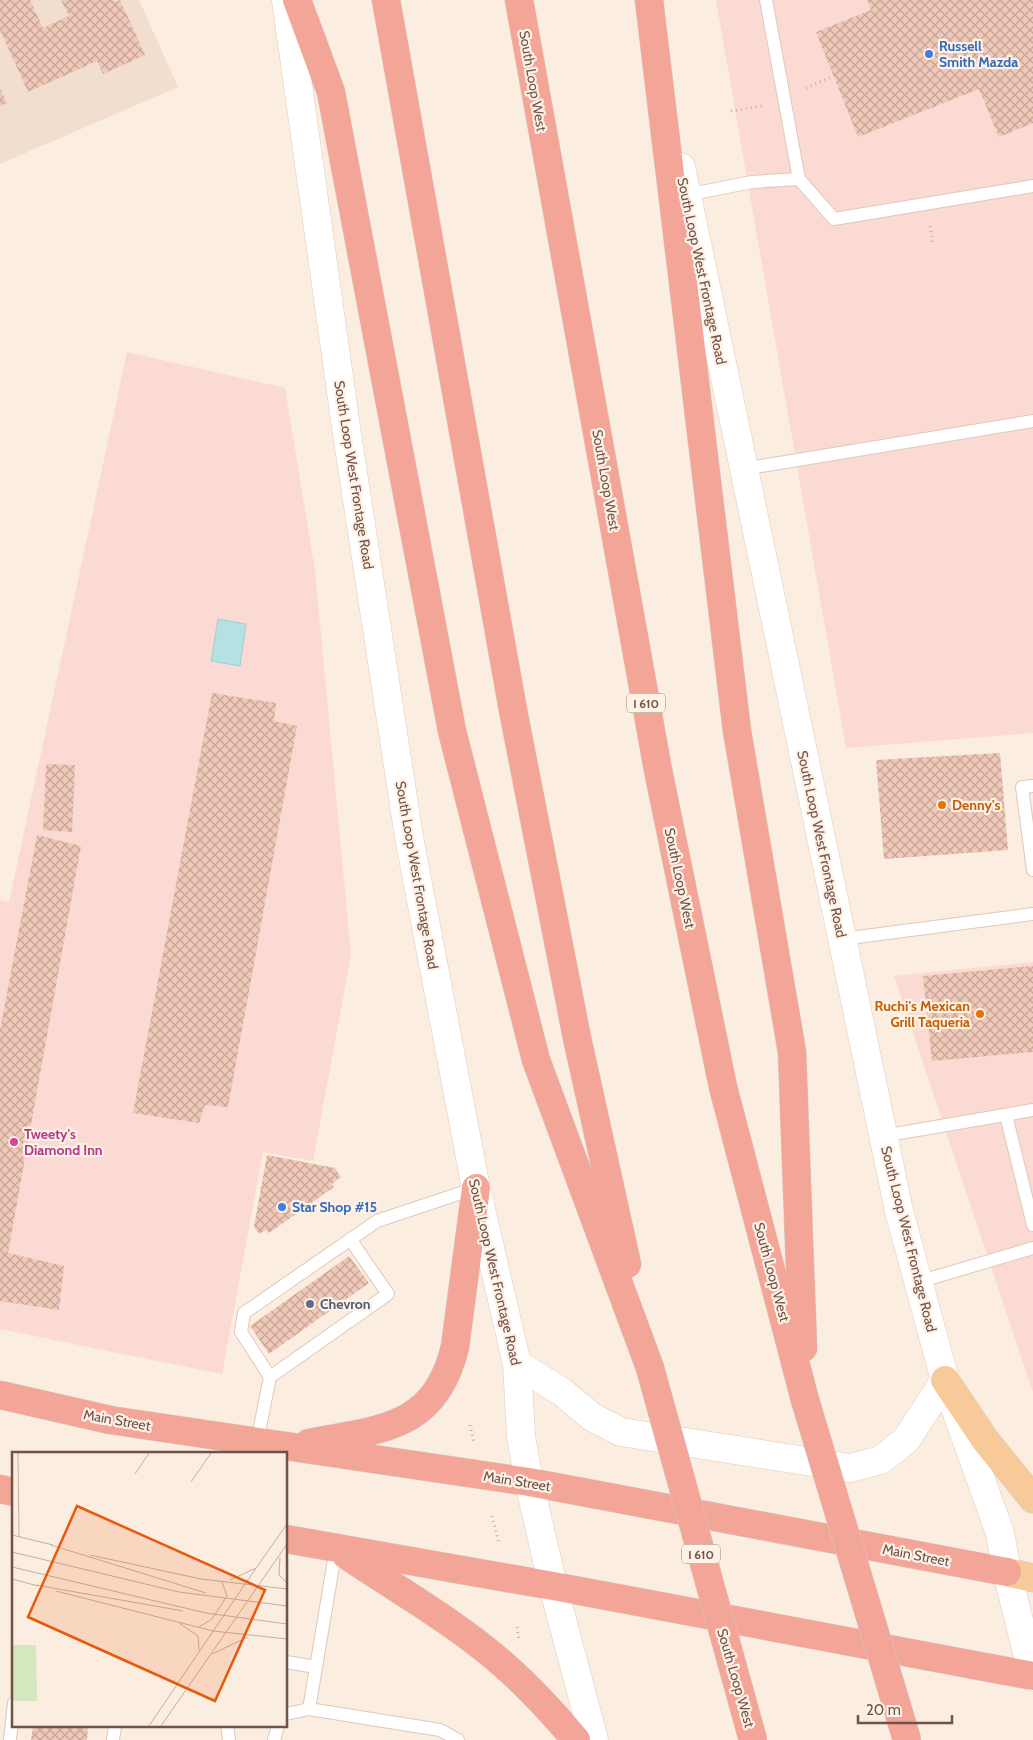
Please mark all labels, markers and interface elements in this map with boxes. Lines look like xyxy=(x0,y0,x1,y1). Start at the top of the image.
street label: South Loop West xyxy=(515,29,551,133)
place label: Russell Smith Mazda xyxy=(939,37,1018,71)
marker: Russell Smith Mazda xyxy=(923,48,935,60)
street label: South Loop West Frontage Road xyxy=(673,176,731,366)
street label: South Loop West Frontage Road xyxy=(330,379,378,571)
street label: South Loop West xyxy=(588,428,624,532)
road number: I 610 xyxy=(627,694,665,712)
street label: South Loop West Frontage Road xyxy=(793,749,851,939)
street label: South Loop West Frontage Road xyxy=(392,779,442,971)
place label: Denny's xyxy=(952,796,1000,814)
marker: Denny's xyxy=(936,799,948,811)
street label: South Loop West xyxy=(661,826,699,930)
place label: Ruchi's Mexican Grill Taqueria xyxy=(875,997,970,1031)
marker: Ruchi's Mexican Grill Taqueria xyxy=(974,1008,986,1020)
place label: Tweety's Diamond Inn xyxy=(24,1125,103,1159)
marker: Tweety's Diamond Inn xyxy=(8,1136,20,1148)
street label: South Loop West Frontage Road xyxy=(877,1144,941,1334)
street label: South Loop West Frontage Road xyxy=(465,1177,525,1367)
place label: Star Shop #15 xyxy=(292,1198,377,1216)
marker: Star Shop #15 xyxy=(276,1201,288,1213)
street label: South Loop West xyxy=(750,1220,794,1324)
place label: Chevron xyxy=(320,1295,371,1313)
marker: Chevron xyxy=(304,1298,316,1310)
street label: Main Street xyxy=(82,1405,152,1435)
inset map xyxy=(12,1452,288,1728)
street label: Main Street xyxy=(482,1467,552,1495)
street label: Main Street xyxy=(881,1540,951,1570)
road number: I 610 xyxy=(682,1545,720,1564)
street label: South Loop West xyxy=(713,1626,759,1730)
scale bar xyxy=(858,1692,952,1724)
text: 20 m xyxy=(866,1701,901,1719)

